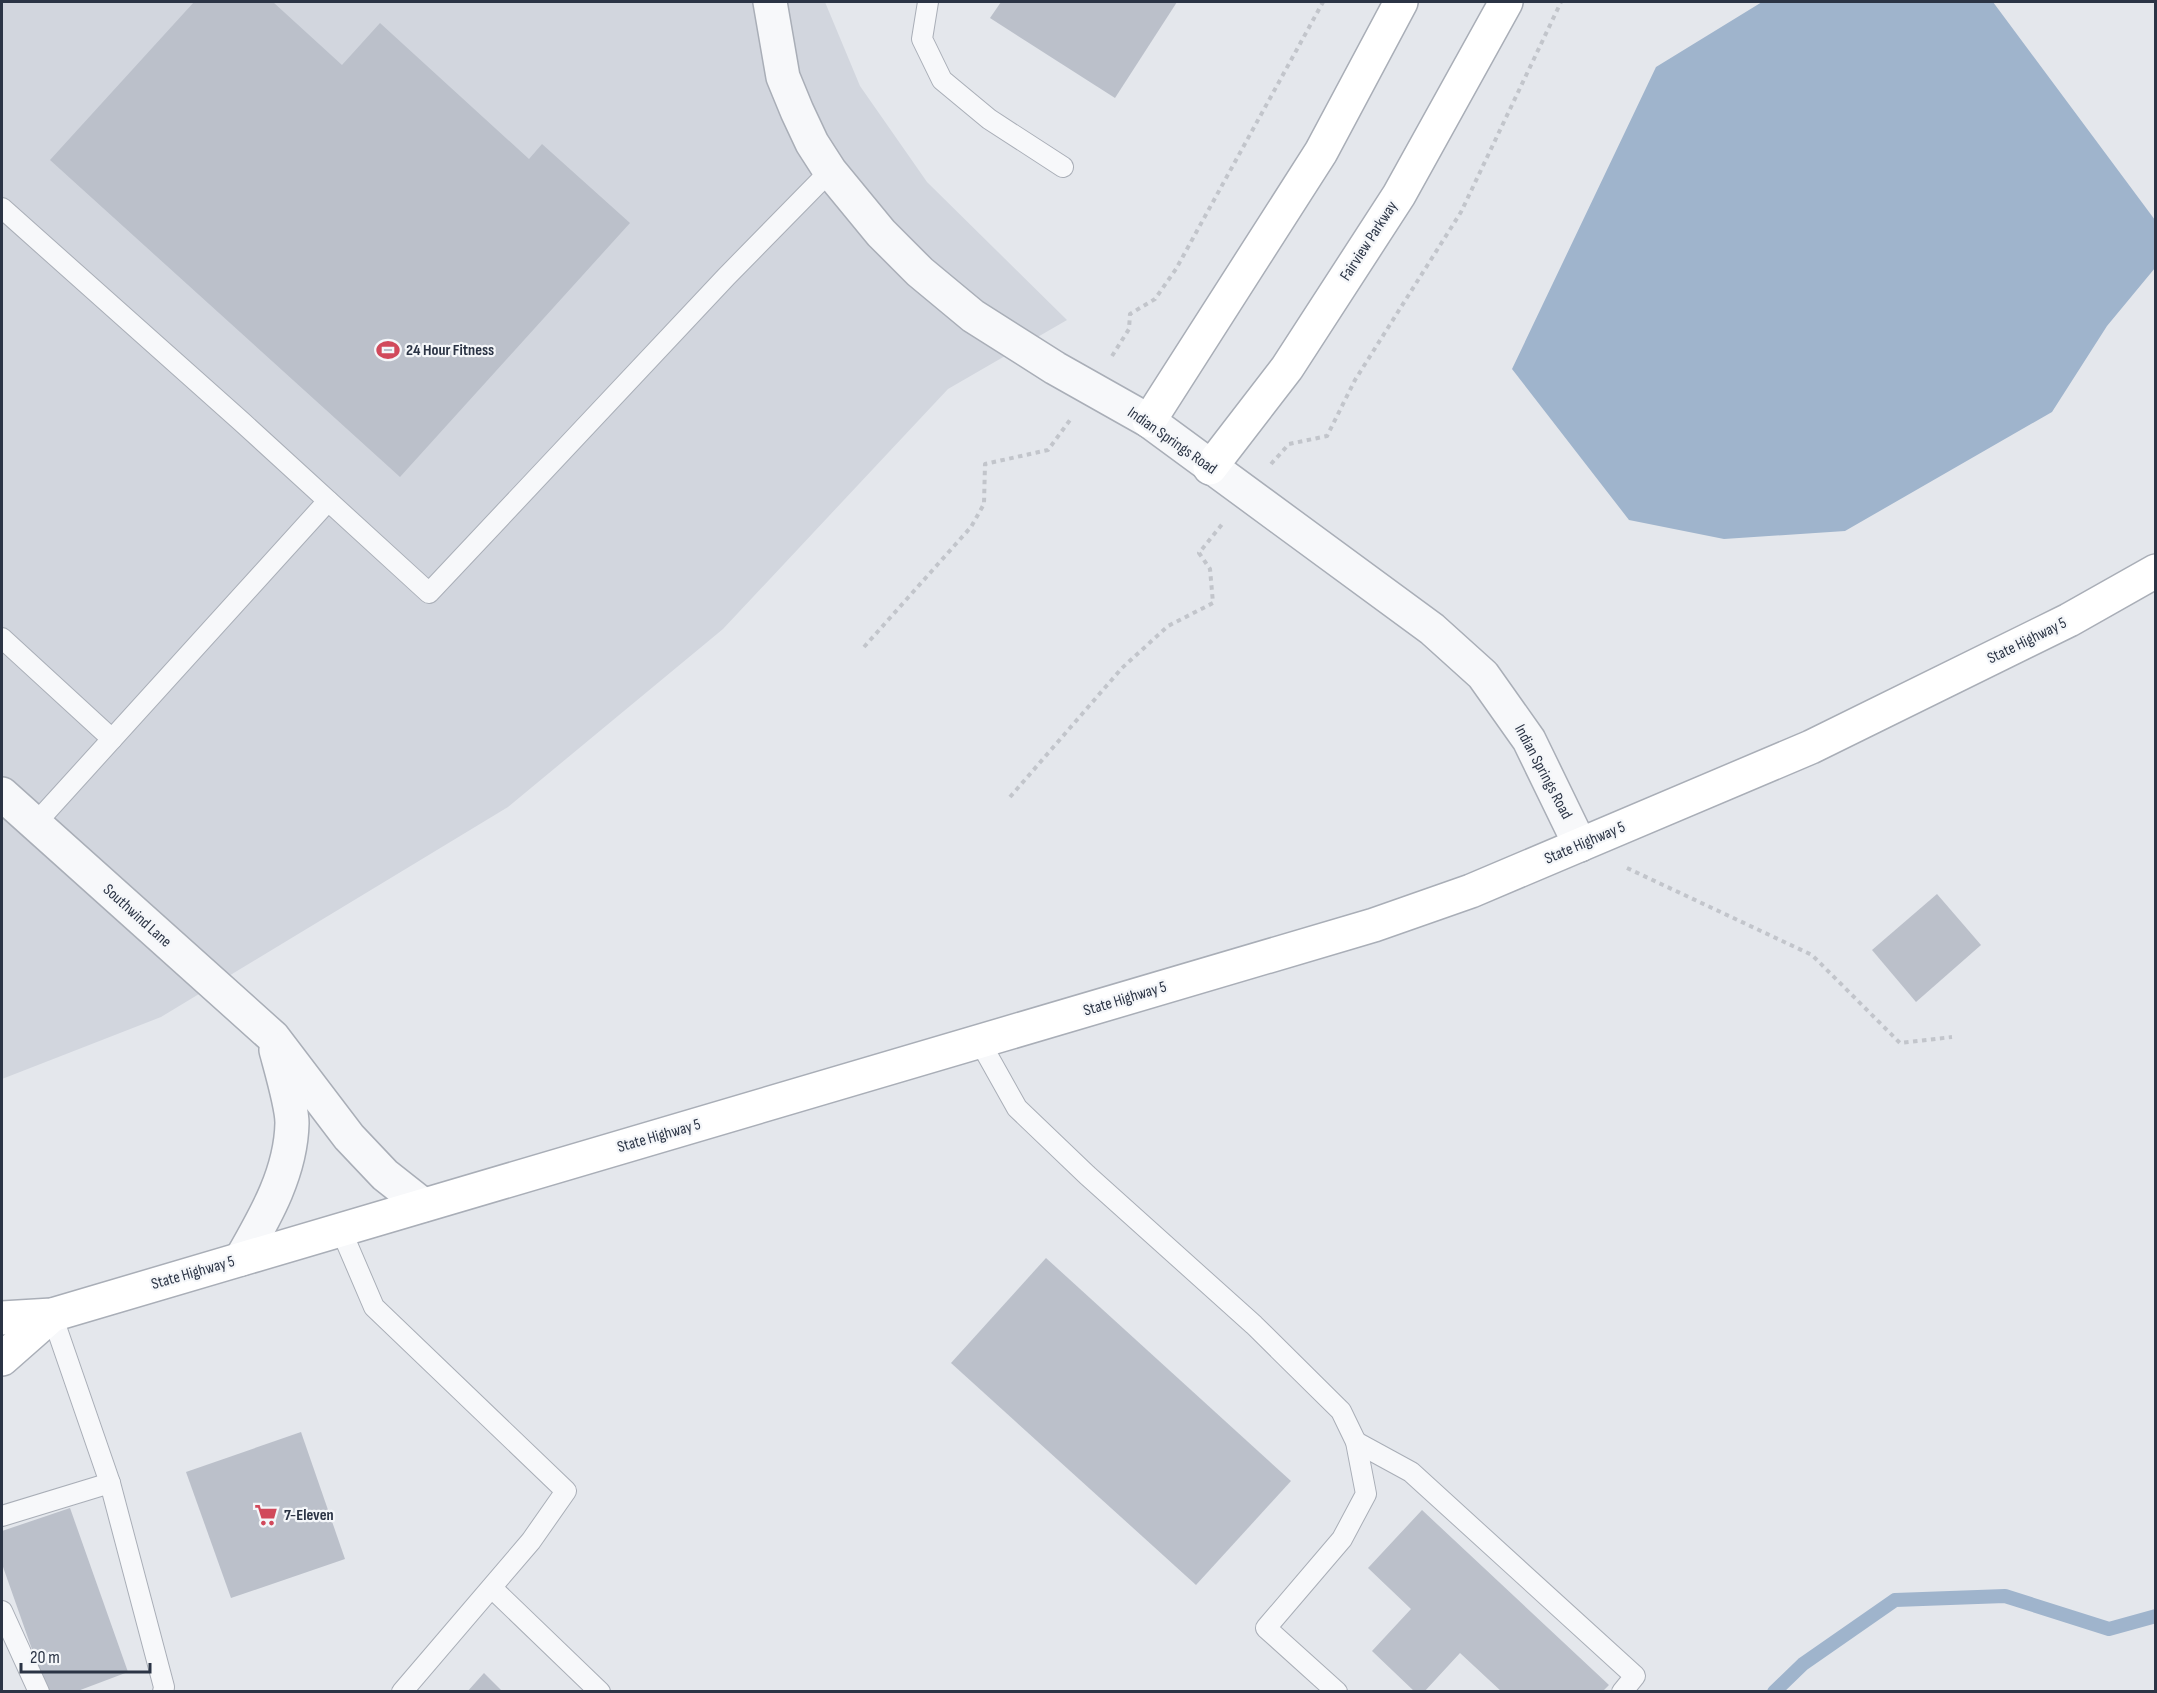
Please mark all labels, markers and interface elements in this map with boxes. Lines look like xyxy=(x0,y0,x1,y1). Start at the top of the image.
street label: Fairview Parkway xyxy=(1336,198,1402,284)
sports icon: 24 Hour Fitness xyxy=(375,337,401,363)
place label: 24 Hour Fitness xyxy=(406,341,494,360)
street label: Indian Springs Road xyxy=(1124,403,1220,479)
street label: State Highway 5 xyxy=(1984,614,2070,668)
street label: Indian Springs Road xyxy=(1510,721,1576,823)
street label: State Highway 5 xyxy=(1542,817,1628,869)
street label: Southwind Lane xyxy=(99,880,175,952)
street label: State Highway 5 xyxy=(1081,977,1169,1021)
street label: State Highway 5 xyxy=(615,1115,703,1157)
street label: State Highway 5 xyxy=(149,1252,237,1294)
supermarket icon: 7-Eleven xyxy=(253,1502,279,1528)
place label: 7-Eleven xyxy=(284,1506,334,1525)
scale bar xyxy=(21,1636,150,1674)
text: 20 m xyxy=(30,1647,60,1668)

